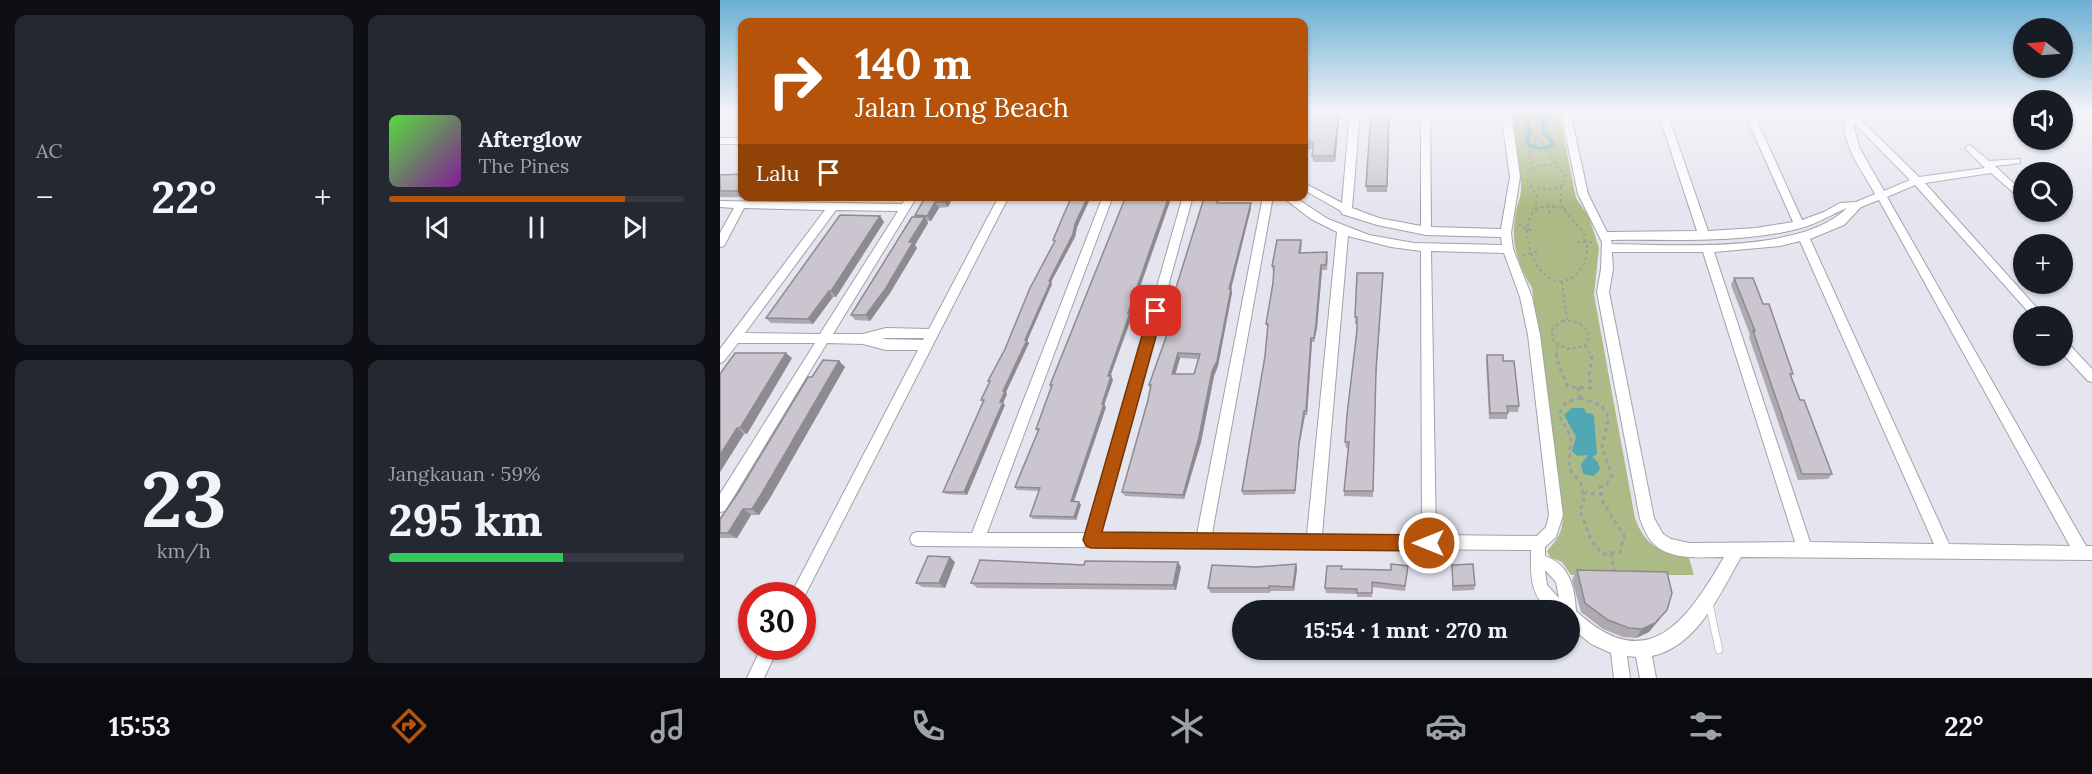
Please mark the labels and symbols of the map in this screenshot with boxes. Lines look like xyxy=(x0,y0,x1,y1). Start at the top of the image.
north arrow xyxy=(2013,18,2073,78)
pin xyxy=(1130,285,1181,336)
position arrow xyxy=(1397,511,1461,575)
speed limit sign: 30 xyxy=(738,582,816,660)

